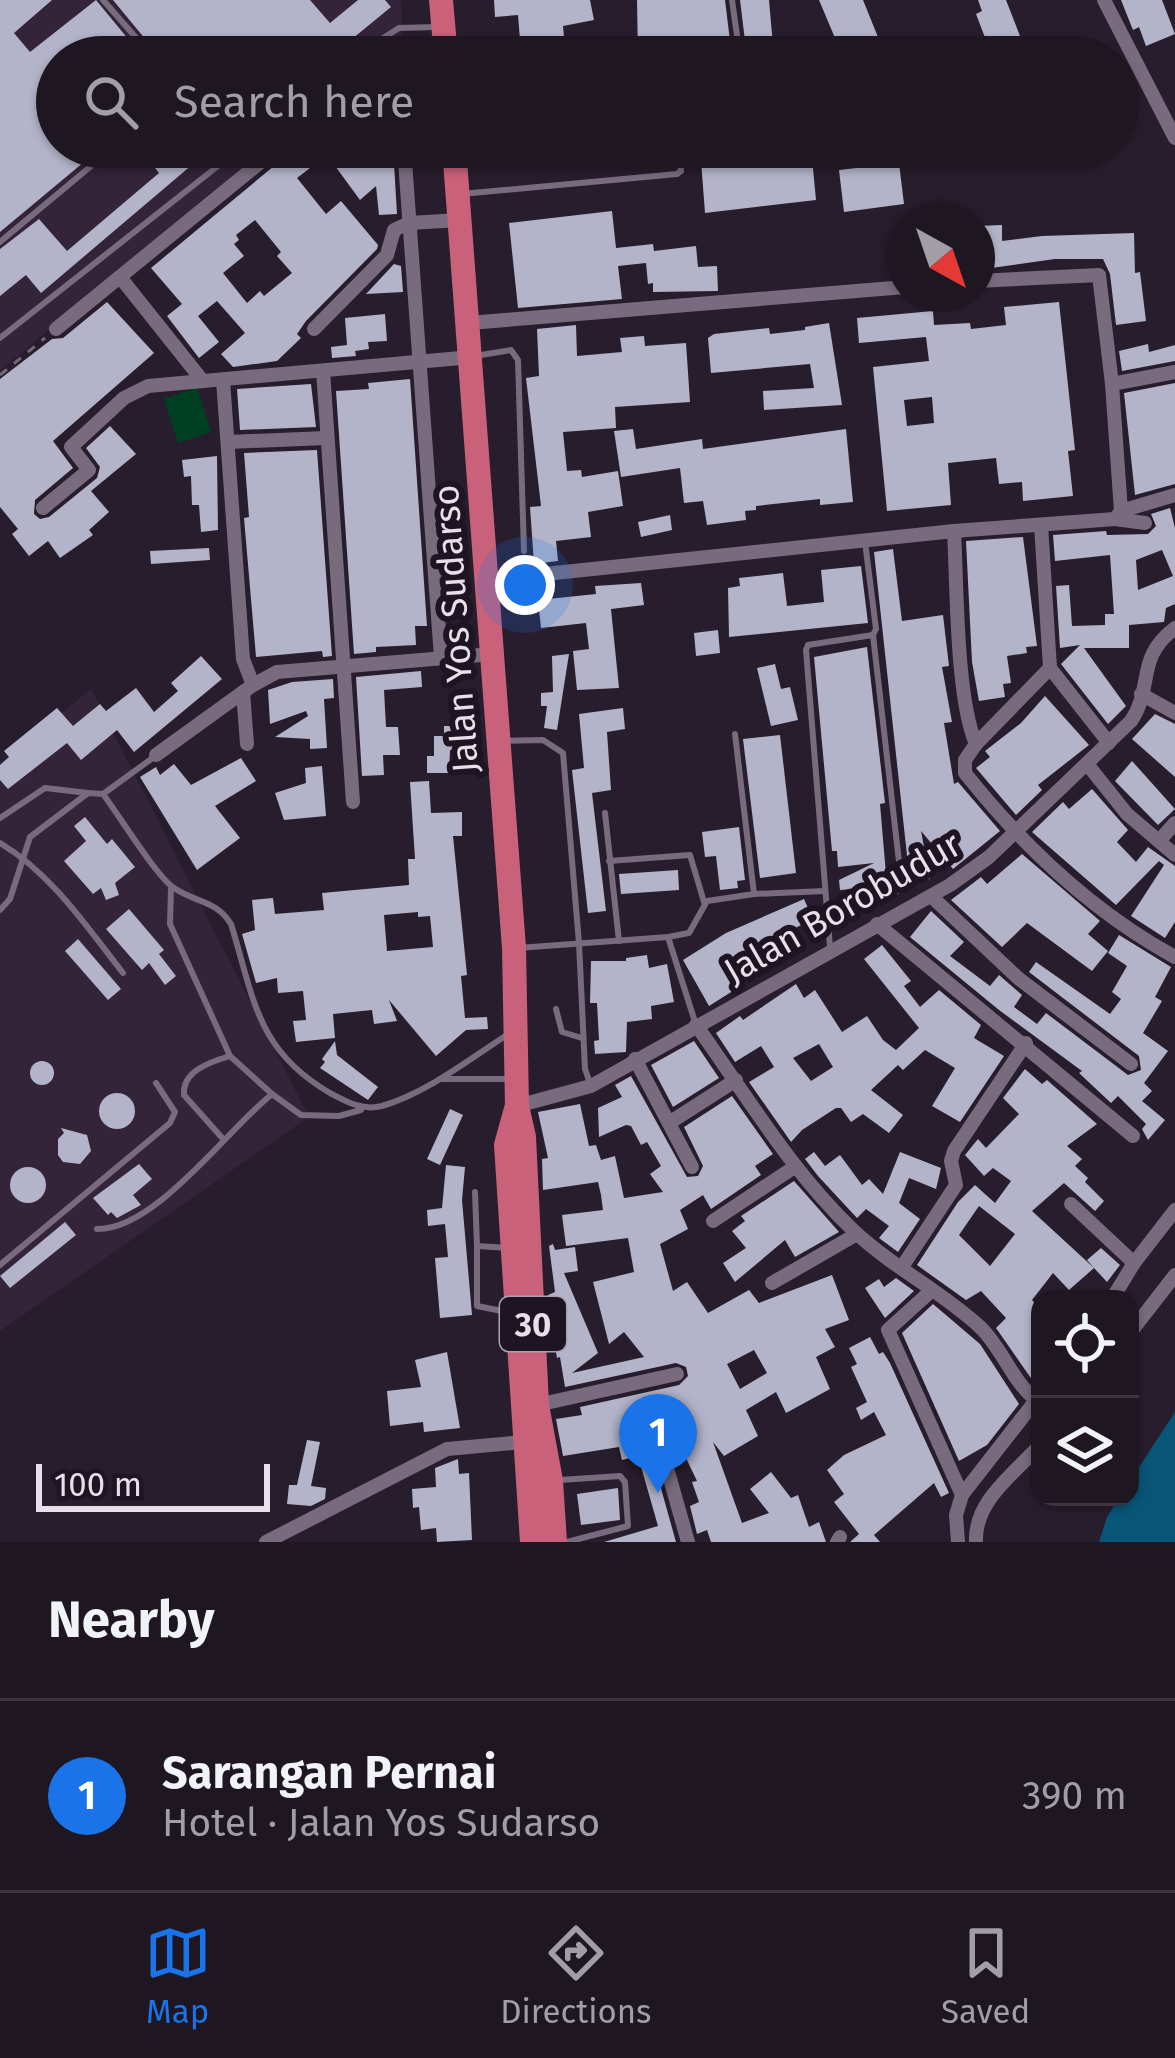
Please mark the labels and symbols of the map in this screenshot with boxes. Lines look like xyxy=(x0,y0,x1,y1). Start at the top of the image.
north arrow xyxy=(887,204,995,312)
street label: Jalan Yos Sudarso xyxy=(424,483,488,774)
your location xyxy=(495,555,555,615)
street label: Jalan Borobudur xyxy=(716,822,969,993)
road number: 30 xyxy=(500,1297,566,1351)
pin: 1 xyxy=(619,1394,697,1493)
scale bar xyxy=(36,1458,270,1511)

